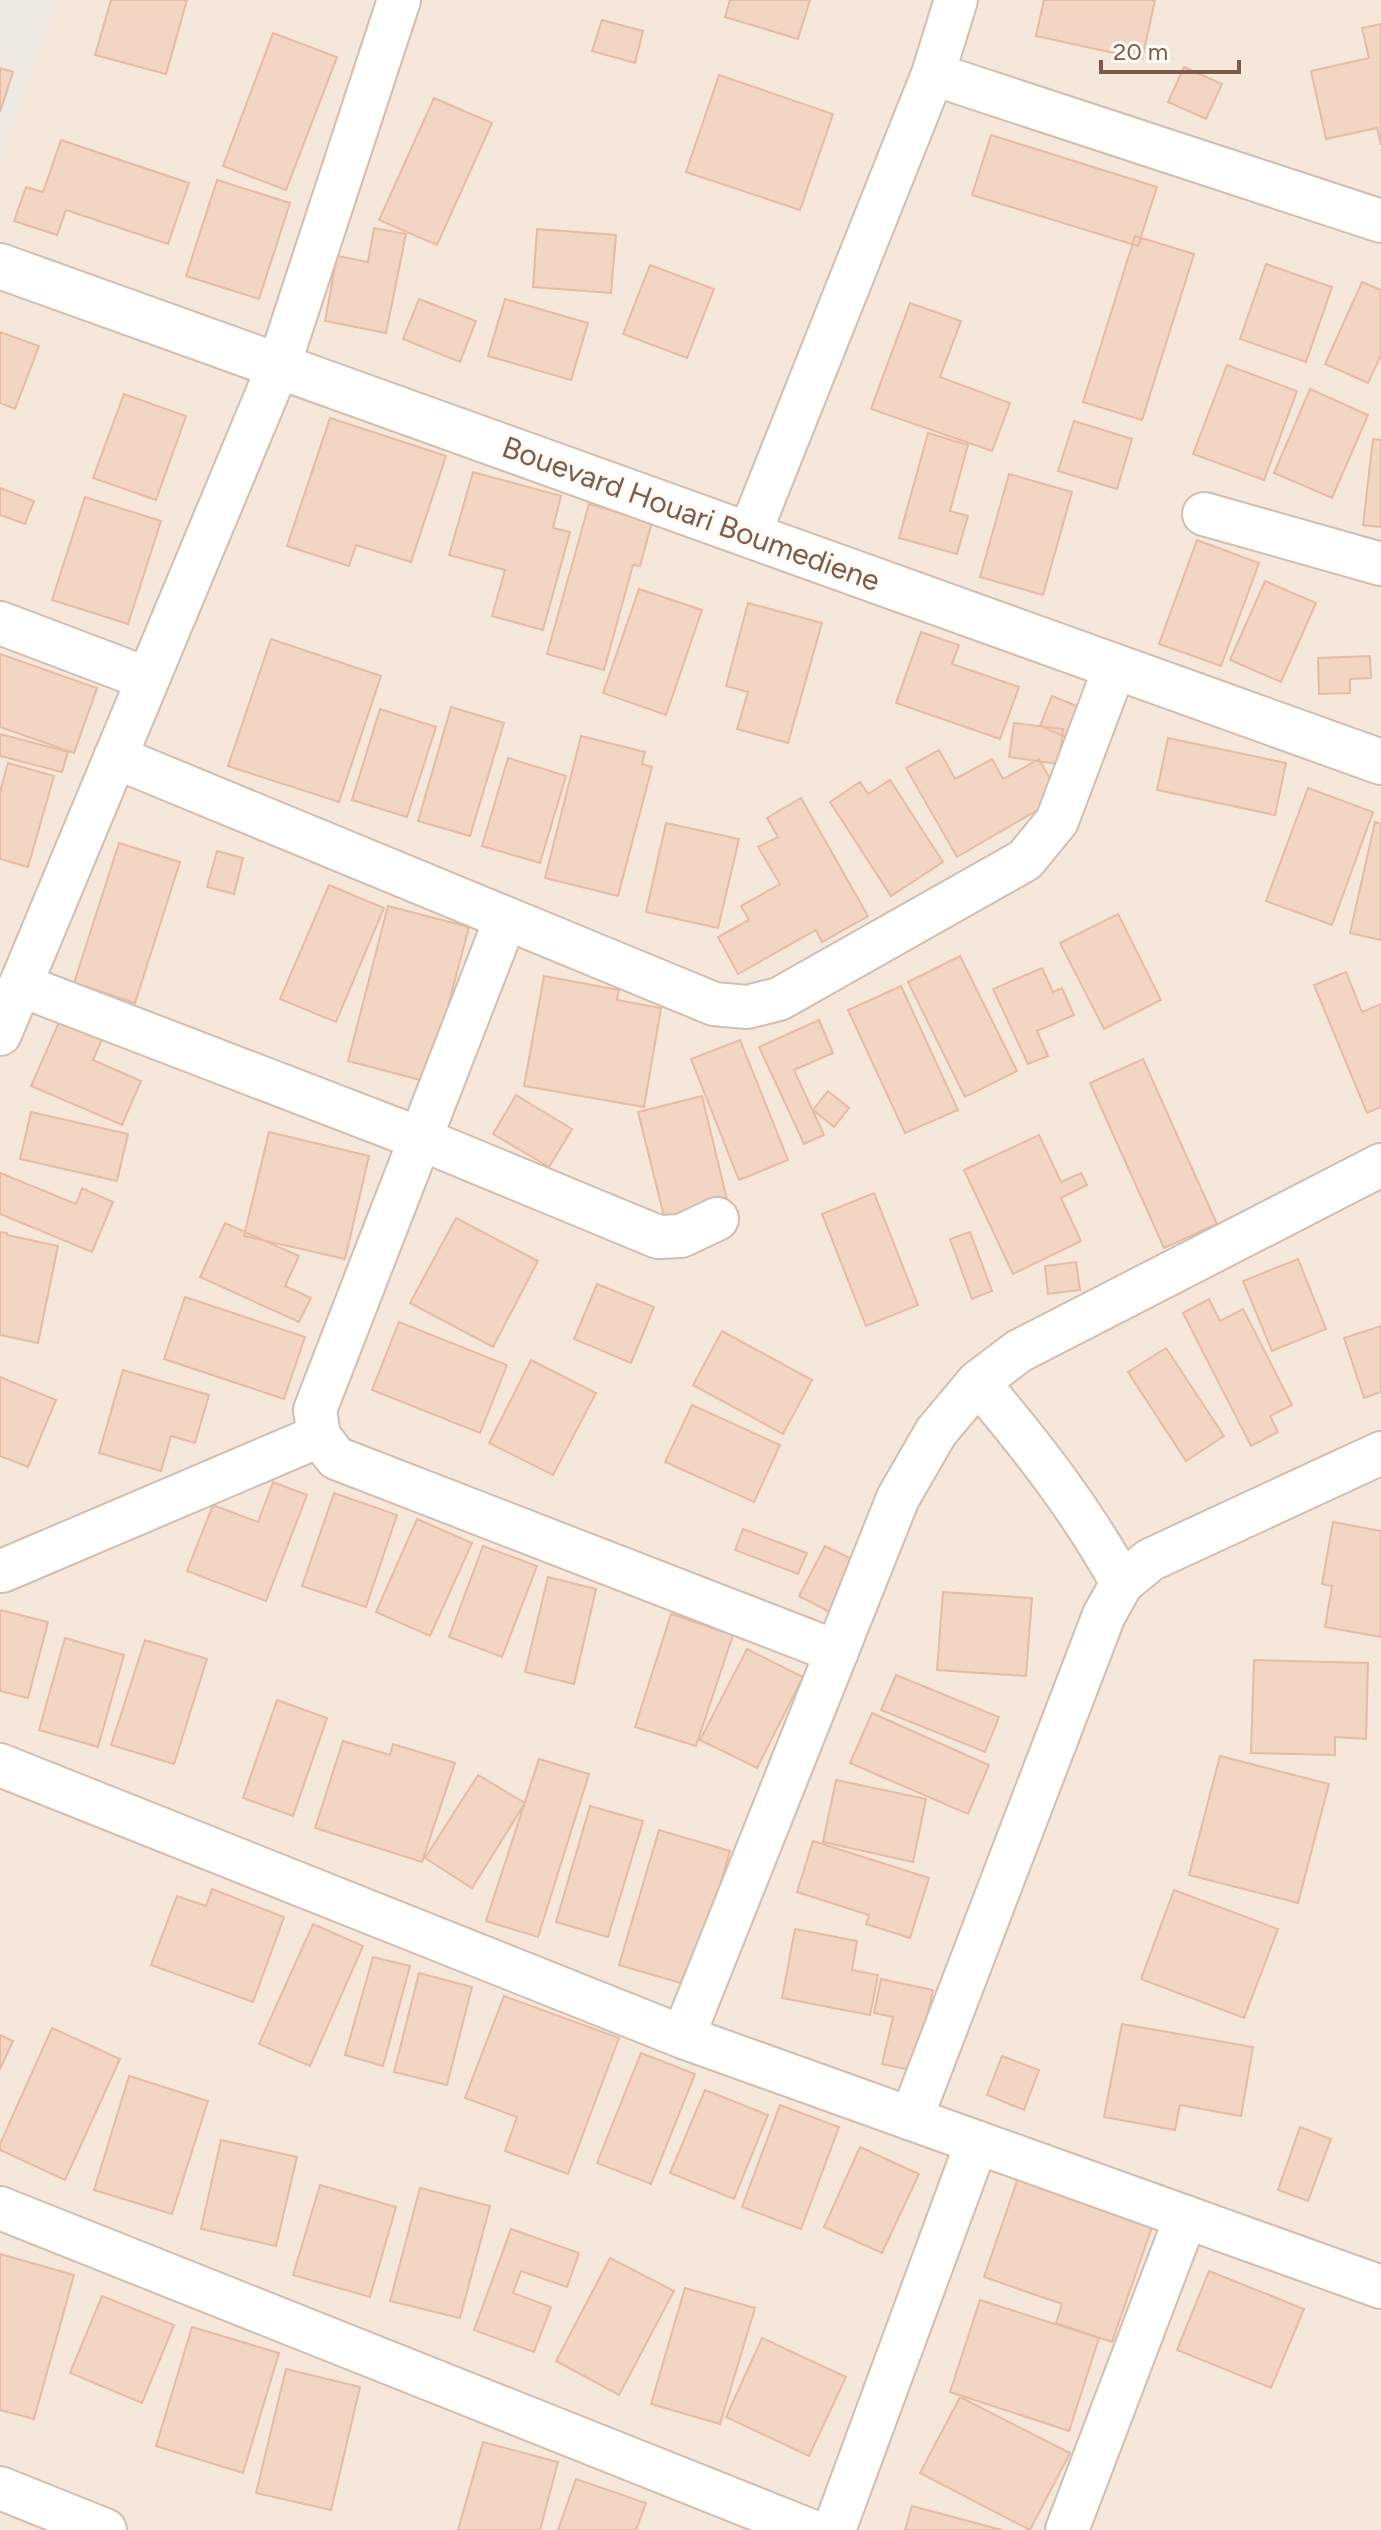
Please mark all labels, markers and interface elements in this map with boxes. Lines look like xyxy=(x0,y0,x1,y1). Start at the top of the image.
scale bar xyxy=(1101,24,1239,74)
text: 20 m xyxy=(1113,37,1168,66)
street label: Bouevard Houari Boumediene xyxy=(497,428,885,599)

